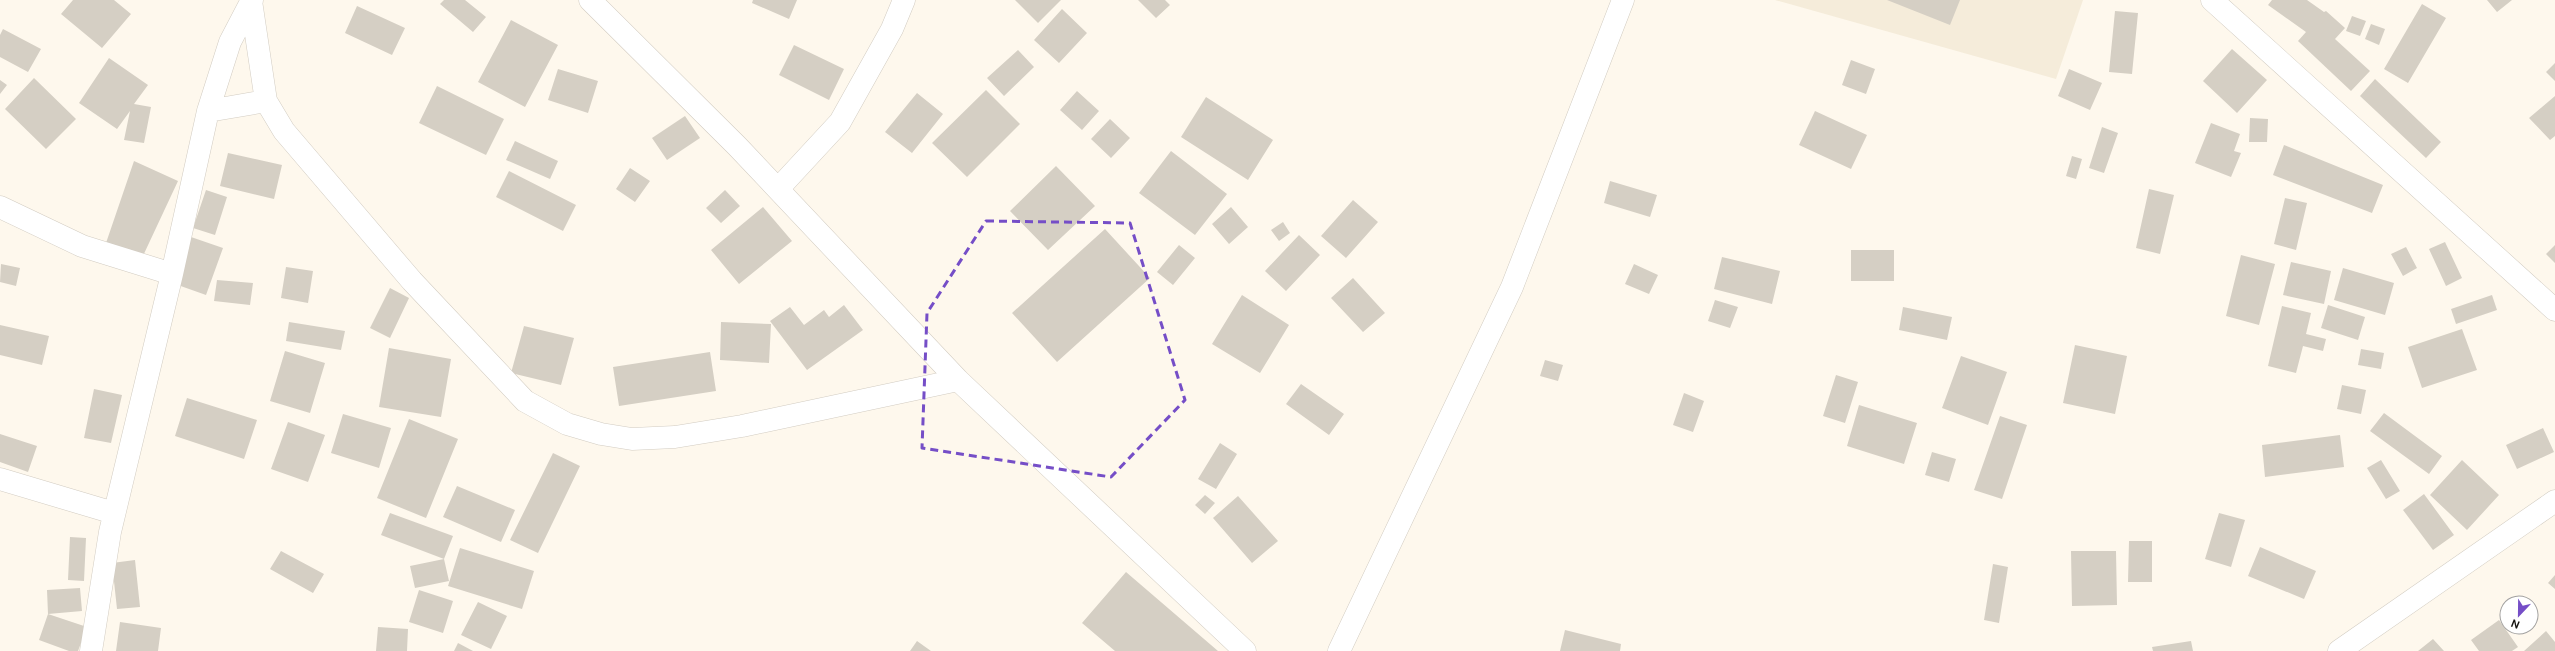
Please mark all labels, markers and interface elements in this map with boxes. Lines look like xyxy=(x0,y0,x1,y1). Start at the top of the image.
north arrow xyxy=(2499,595,2539,635)
text: N xyxy=(2509,616,2522,632)

